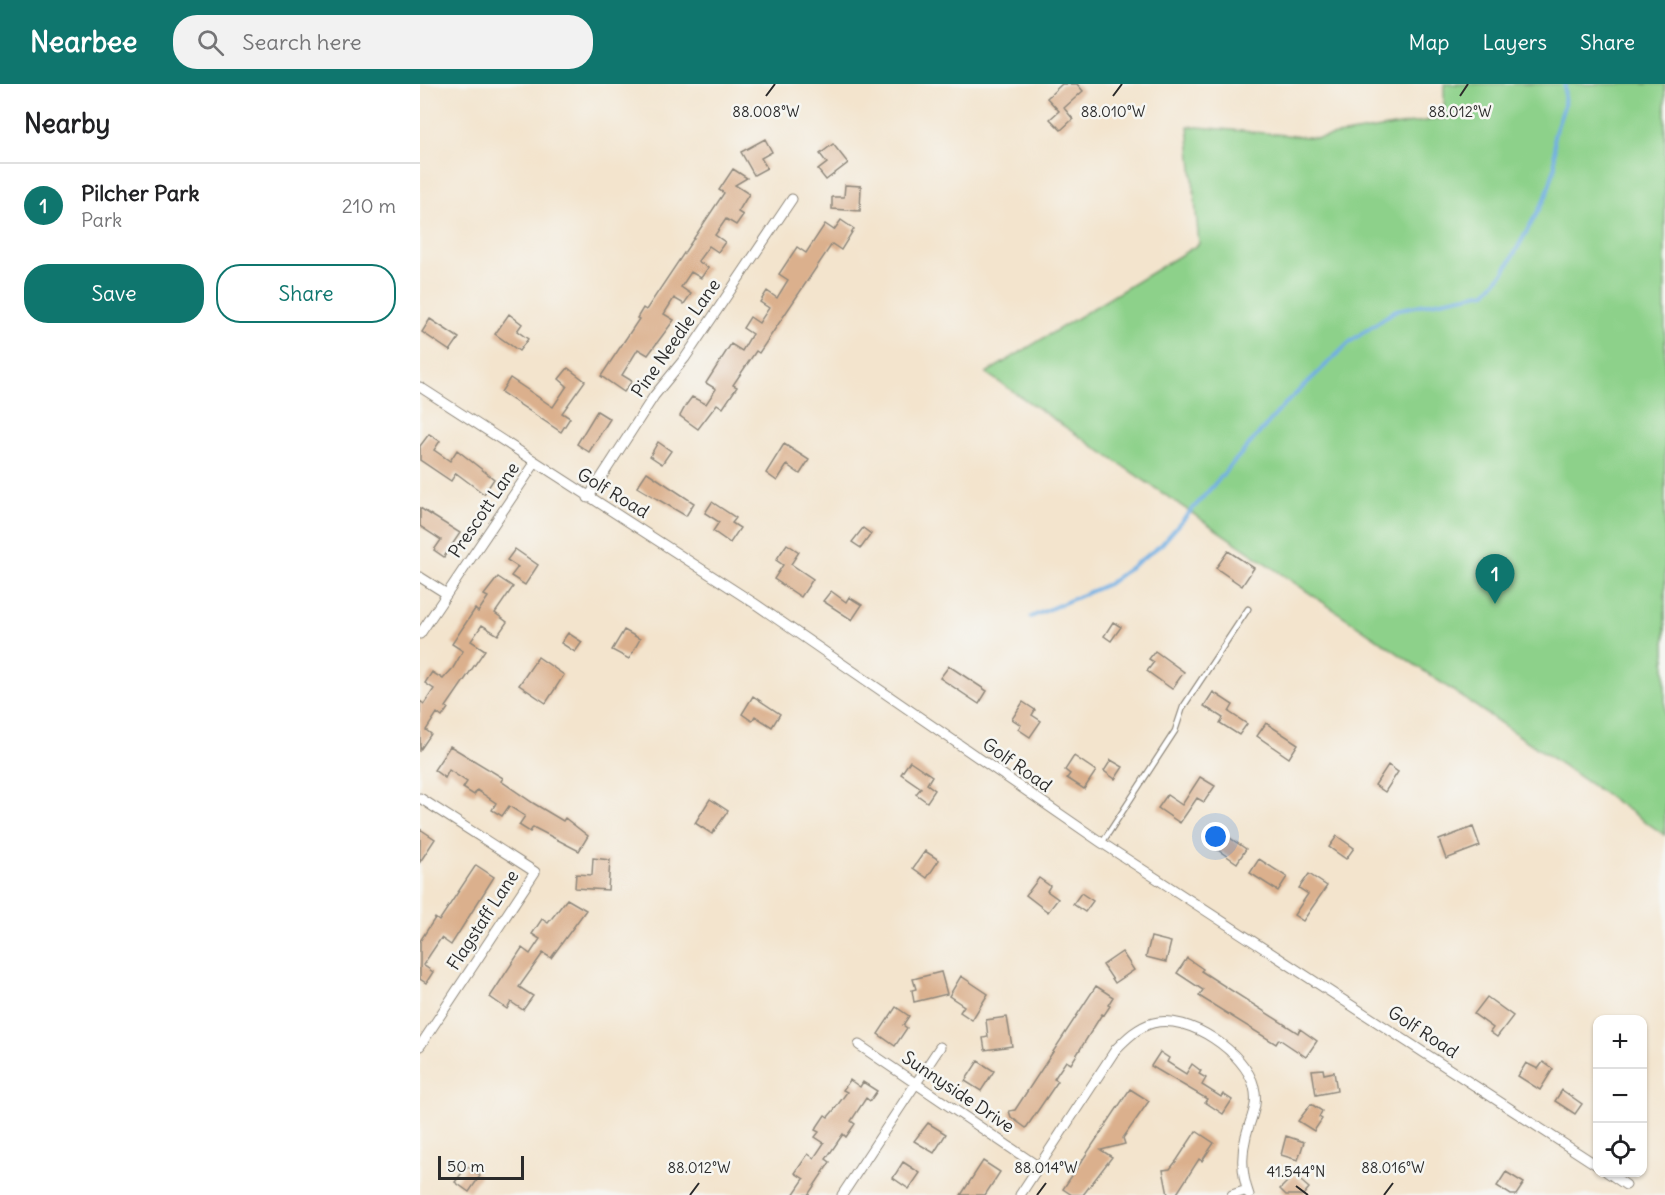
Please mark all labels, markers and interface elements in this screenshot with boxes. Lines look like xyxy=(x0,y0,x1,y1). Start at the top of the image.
search box xyxy=(173,15,593,69)
text: Nearbee xyxy=(30,24,137,60)
icon: search xyxy=(194,26,227,59)
text: Search here xyxy=(242,28,362,56)
text: Map xyxy=(1409,29,1449,56)
text: Layers xyxy=(1482,29,1547,56)
text: Share xyxy=(1580,29,1635,56)
text: 88.008°W xyxy=(732,102,800,121)
text: 88.010°W xyxy=(1081,102,1146,121)
text: 88.012°W xyxy=(1428,102,1492,121)
text: Nearby xyxy=(24,107,110,140)
text: Pilcher Park xyxy=(81,179,200,207)
text: 1 xyxy=(40,193,47,218)
text: 210 m xyxy=(342,193,396,218)
text: Park xyxy=(81,207,122,232)
button: Save xyxy=(24,264,204,323)
button: Share xyxy=(216,264,396,323)
street label: Pine Needle Lane xyxy=(626,274,725,402)
street label: Prescott Lane xyxy=(443,457,524,562)
street label: Golf Road xyxy=(573,462,654,523)
pin: 1 xyxy=(1476,554,1514,604)
street label: Golf Road xyxy=(978,732,1057,797)
your location xyxy=(1201,822,1230,851)
street label: Flagstaff Lane xyxy=(442,865,524,974)
street label: Golf Road xyxy=(1384,1000,1463,1063)
map controls xyxy=(1593,1015,1647,1177)
button: + xyxy=(1593,1015,1647,1069)
street label: Sunnyside Drive xyxy=(898,1045,1019,1138)
button: − xyxy=(1593,1069,1647,1123)
button: locate xyxy=(1593,1123,1647,1177)
scale bar xyxy=(438,1153,524,1180)
text: 50 m xyxy=(447,1156,485,1176)
text: 88.012°W xyxy=(667,1158,731,1177)
text: 88.014°W xyxy=(1014,1158,1078,1177)
text: 88.016°W xyxy=(1361,1158,1425,1177)
text: 41.544°N xyxy=(1267,1162,1325,1181)

